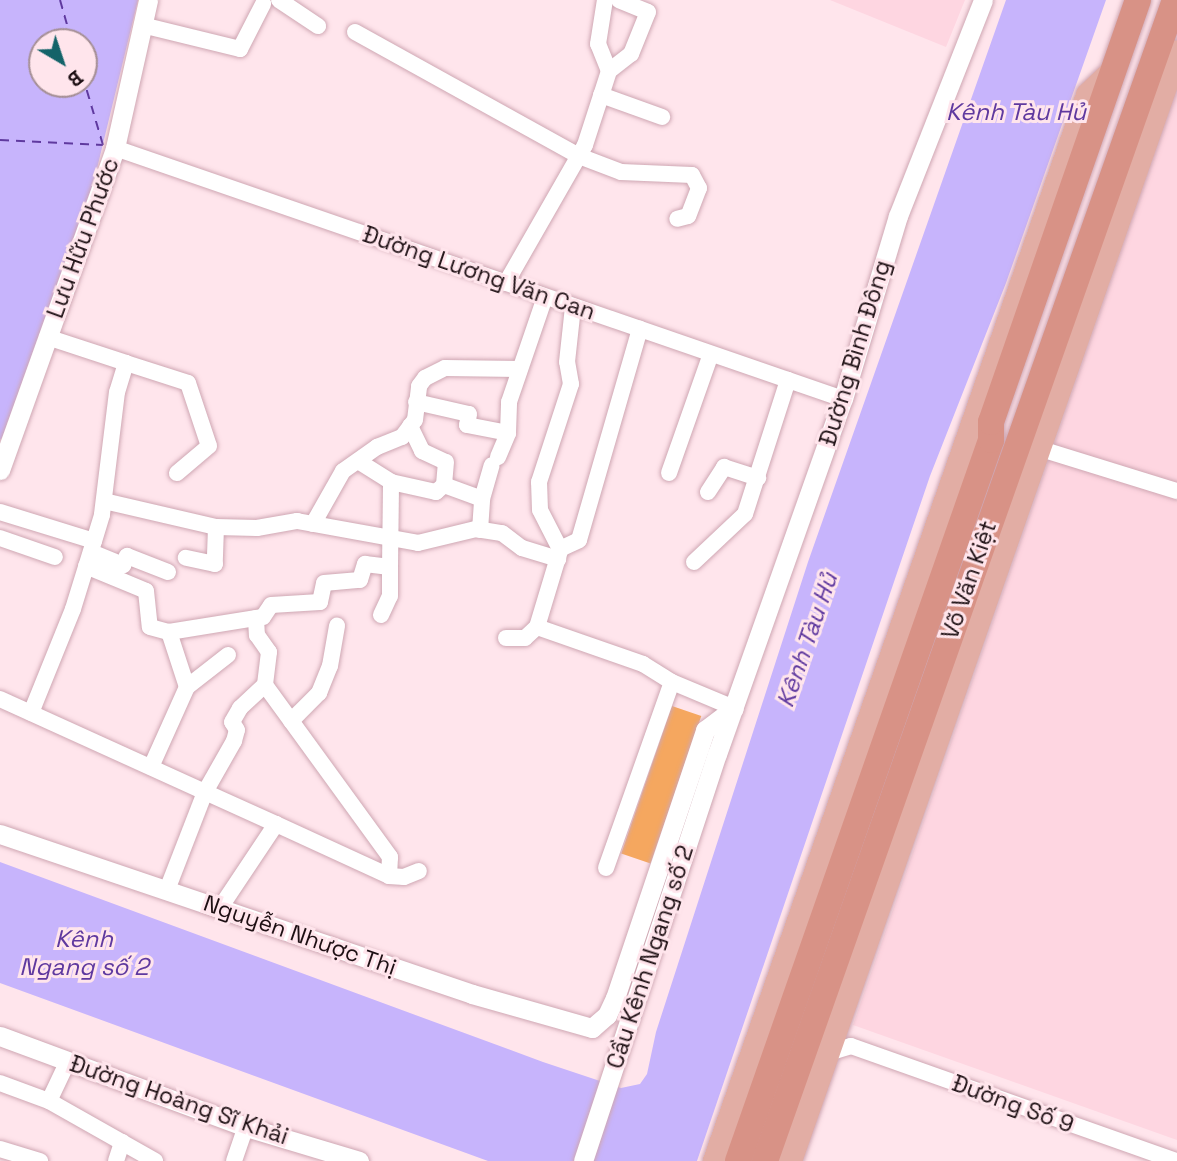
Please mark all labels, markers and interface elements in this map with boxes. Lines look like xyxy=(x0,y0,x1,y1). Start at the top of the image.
north arrow xyxy=(28,28,98,98)
text: B xyxy=(62,64,88,92)
water label: Kênh Tàu Hủ xyxy=(946,98,1086,126)
street label: Lưu Hữu Phước xyxy=(41,154,125,322)
street label: Đường Lương Văn Can xyxy=(359,220,599,326)
street label: Đường Bình Đông xyxy=(814,257,896,449)
street label: Võ Văn Kiệt xyxy=(936,517,1002,643)
water label: Kênh Tàu Hủ xyxy=(770,569,844,711)
street label: Cầu Kênh Ngang số 2 xyxy=(601,842,699,1072)
street label: Nguyễn Nhược Thị xyxy=(200,889,400,981)
water label: Kênh Ngang số 2 xyxy=(19,925,149,981)
street label: Đường Hoàng Sĩ Khải xyxy=(66,1050,292,1150)
street label: Đường Số 9 xyxy=(948,1069,1078,1139)

